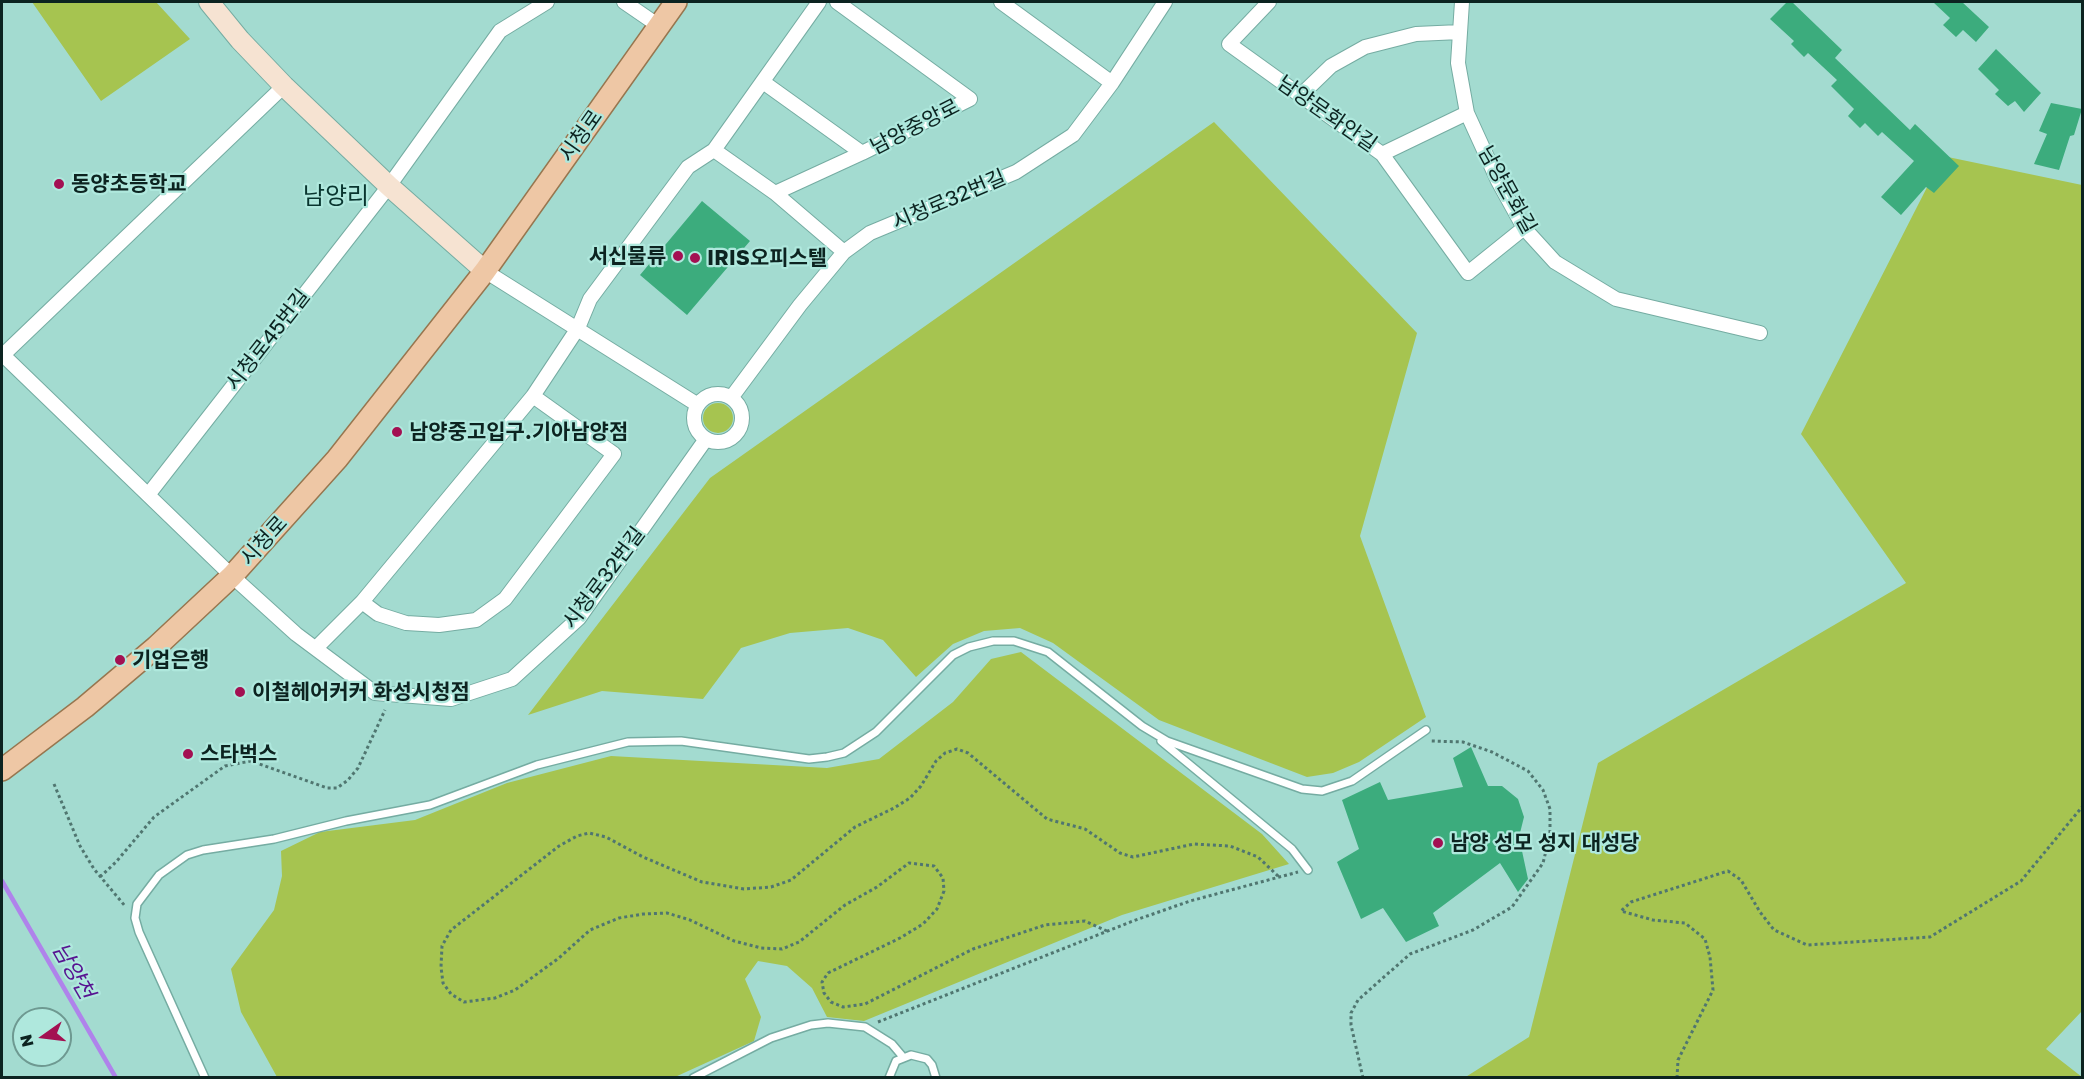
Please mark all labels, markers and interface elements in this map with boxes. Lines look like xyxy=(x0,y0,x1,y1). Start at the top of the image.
street label: 남양문화안길 xyxy=(1272,70,1382,158)
street label: 남양중앙로 xyxy=(866,94,964,160)
street label: 시청로 xyxy=(554,105,608,167)
street label: 남양문화길 xyxy=(1473,142,1541,238)
street label: 시청로32번길 xyxy=(888,165,1010,235)
place label: 동양초등학교 xyxy=(71,171,187,197)
marker: 동양초등학교 xyxy=(52,177,66,191)
district label: 남양리 xyxy=(303,182,369,210)
place label: 서신물류 xyxy=(589,243,666,269)
place label: IRIS오피스텔 xyxy=(707,245,827,271)
marker: 서신물류 xyxy=(671,249,685,263)
marker: IRIS오피스텔 xyxy=(688,251,702,265)
street label: 시청로45번길 xyxy=(221,284,315,396)
place label: 남양중고입구.기아남양점 xyxy=(409,419,628,445)
marker: 남양중고입구.기아남양점 xyxy=(390,425,404,439)
street label: 시청로 xyxy=(235,511,293,571)
street label: 시청로32번길 xyxy=(558,522,650,634)
place label: 기업은행 xyxy=(132,647,209,673)
marker: 기업은행 xyxy=(113,653,127,667)
place label: 이철헤어커커 화성시청점 xyxy=(252,679,470,705)
marker: 이철헤어커커 화성시청점 xyxy=(233,685,247,699)
place label: 스타벅스 xyxy=(200,741,277,767)
marker: 스타벅스 xyxy=(181,747,195,761)
place label: 남양 성모 성지 대성당 xyxy=(1450,830,1640,856)
marker: 남양 성모 성지 대성당 xyxy=(1431,836,1445,850)
water label: 남양천 xyxy=(46,938,100,1004)
north arrow xyxy=(12,1007,72,1067)
text: N xyxy=(15,1033,38,1049)

